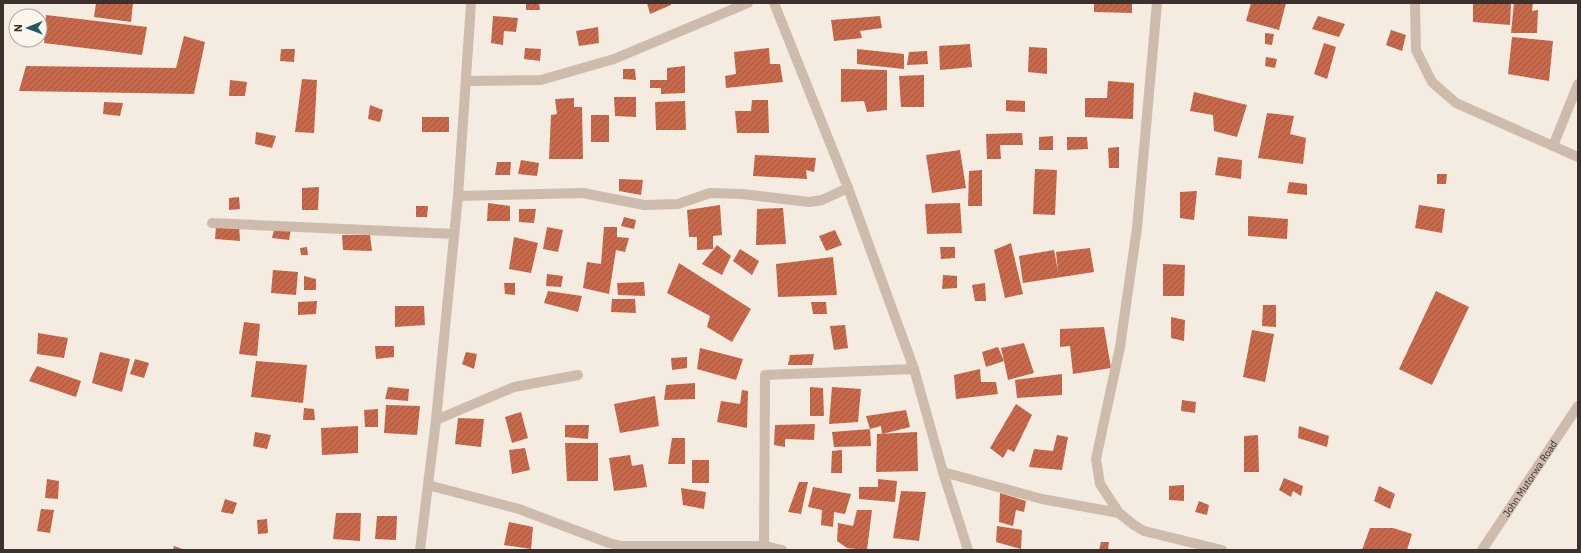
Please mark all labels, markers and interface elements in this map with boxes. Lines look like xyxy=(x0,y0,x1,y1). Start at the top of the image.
north arrow xyxy=(8,8,48,48)
text: N xyxy=(11,24,25,32)
street label: John Mutorwa Road xyxy=(1500,438,1560,520)

